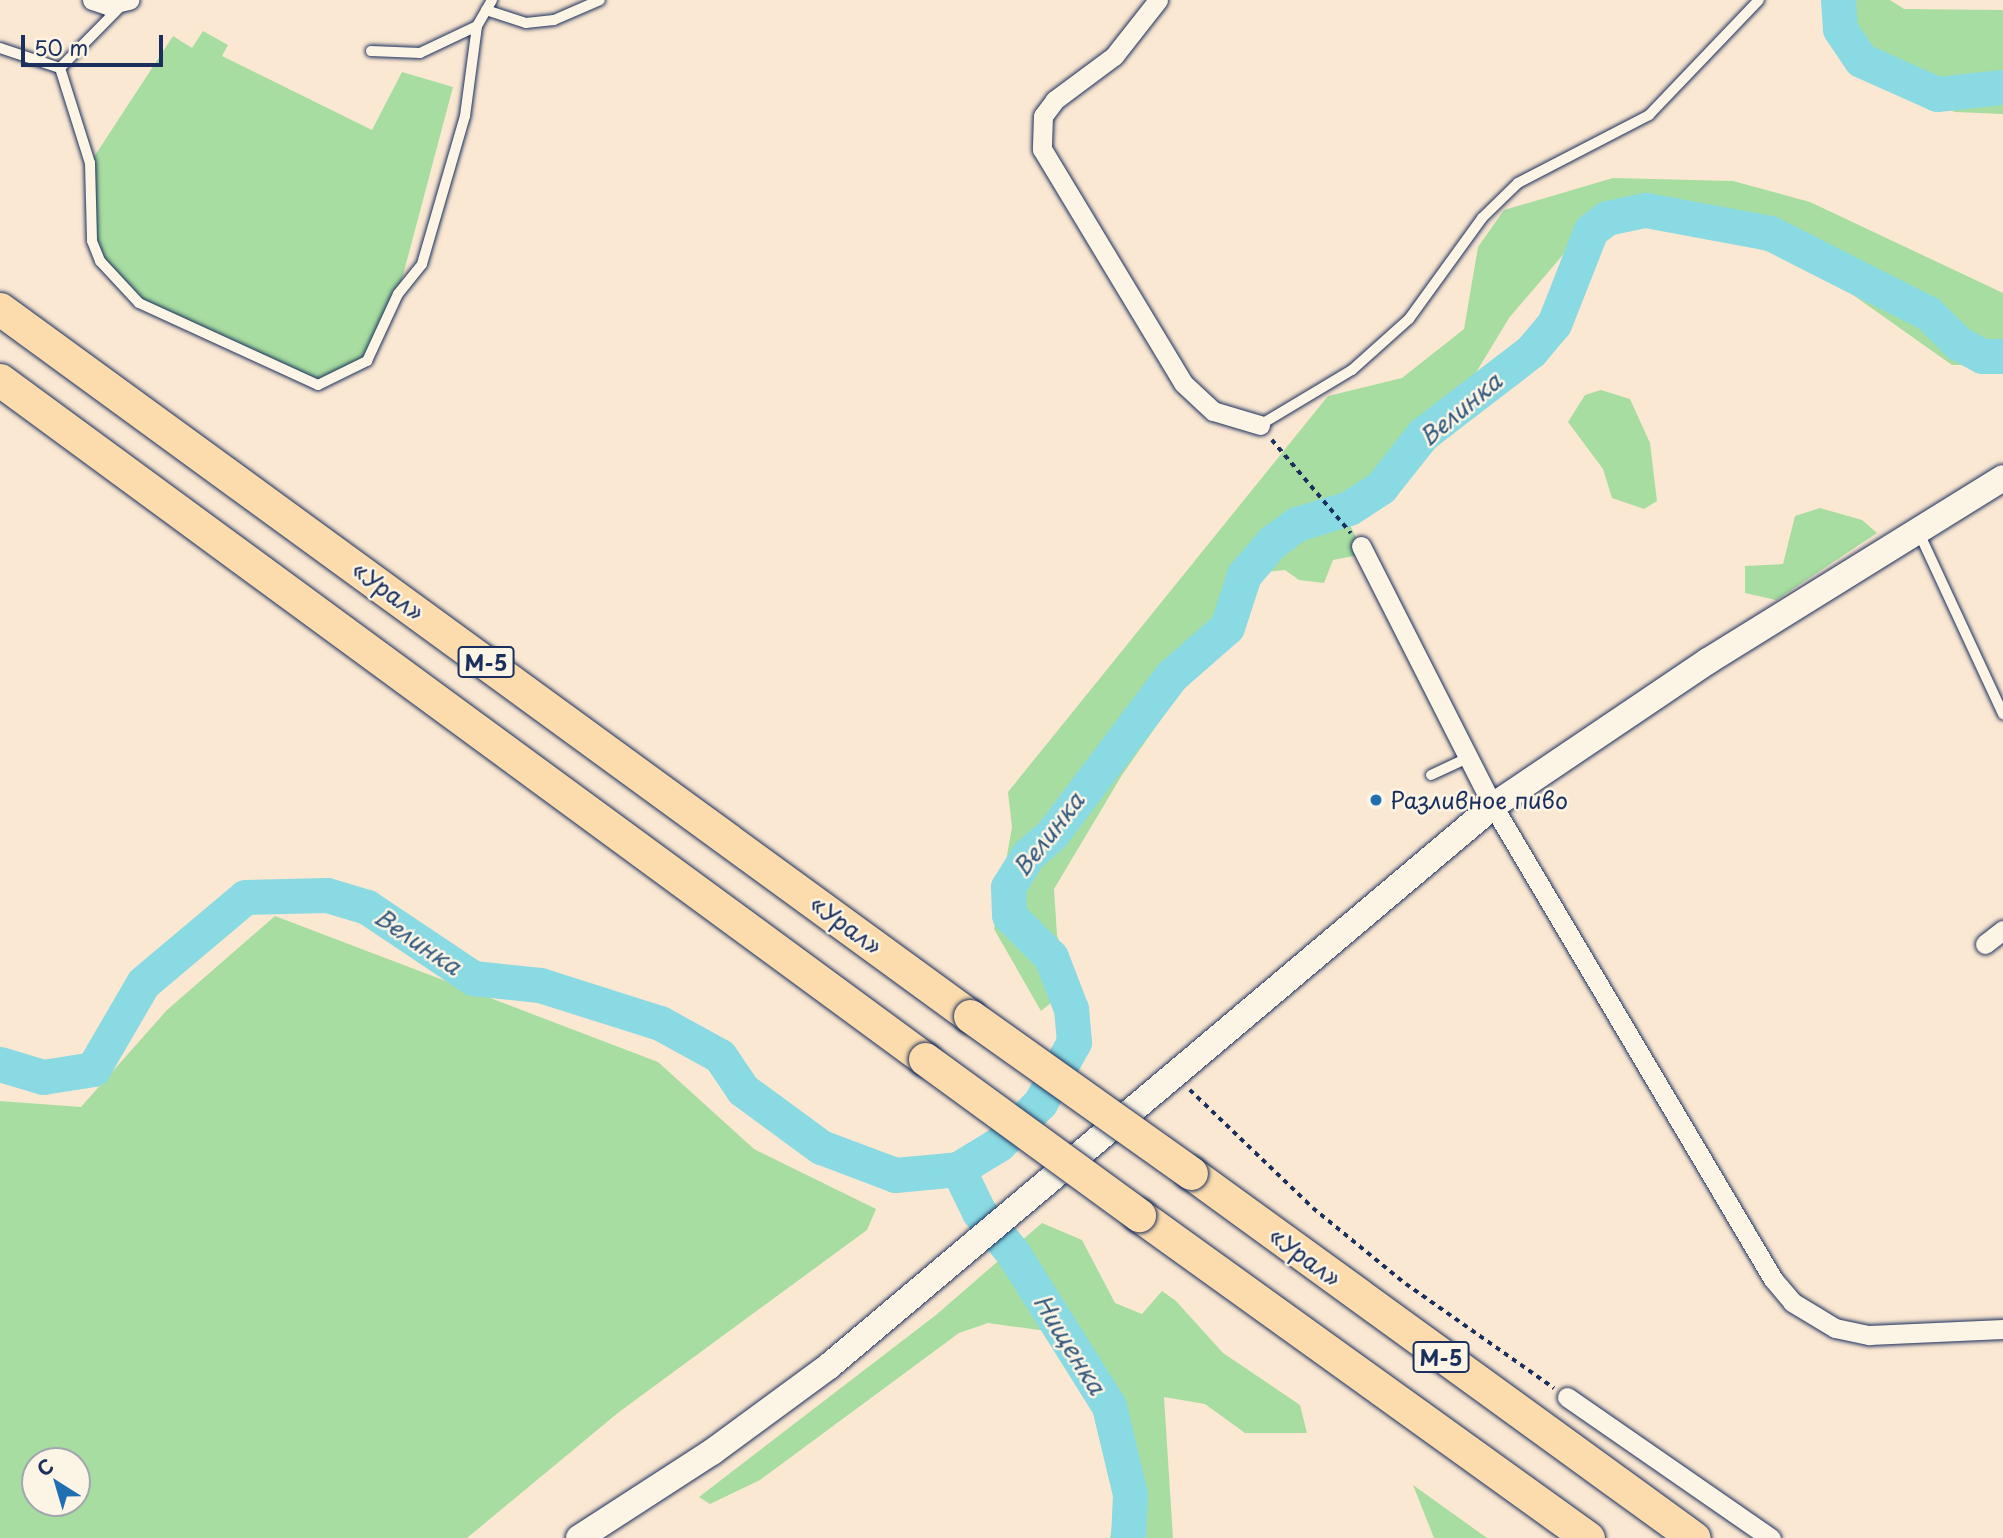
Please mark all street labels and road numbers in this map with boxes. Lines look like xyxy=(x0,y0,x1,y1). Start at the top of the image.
street label: «Урал» xyxy=(347,556,429,626)
road number: М-5 xyxy=(456,644,516,680)
street label: «Урал» xyxy=(805,890,887,960)
street label: «Урал» xyxy=(1264,1222,1346,1292)
road number: М-5 xyxy=(1411,1340,1471,1374)

